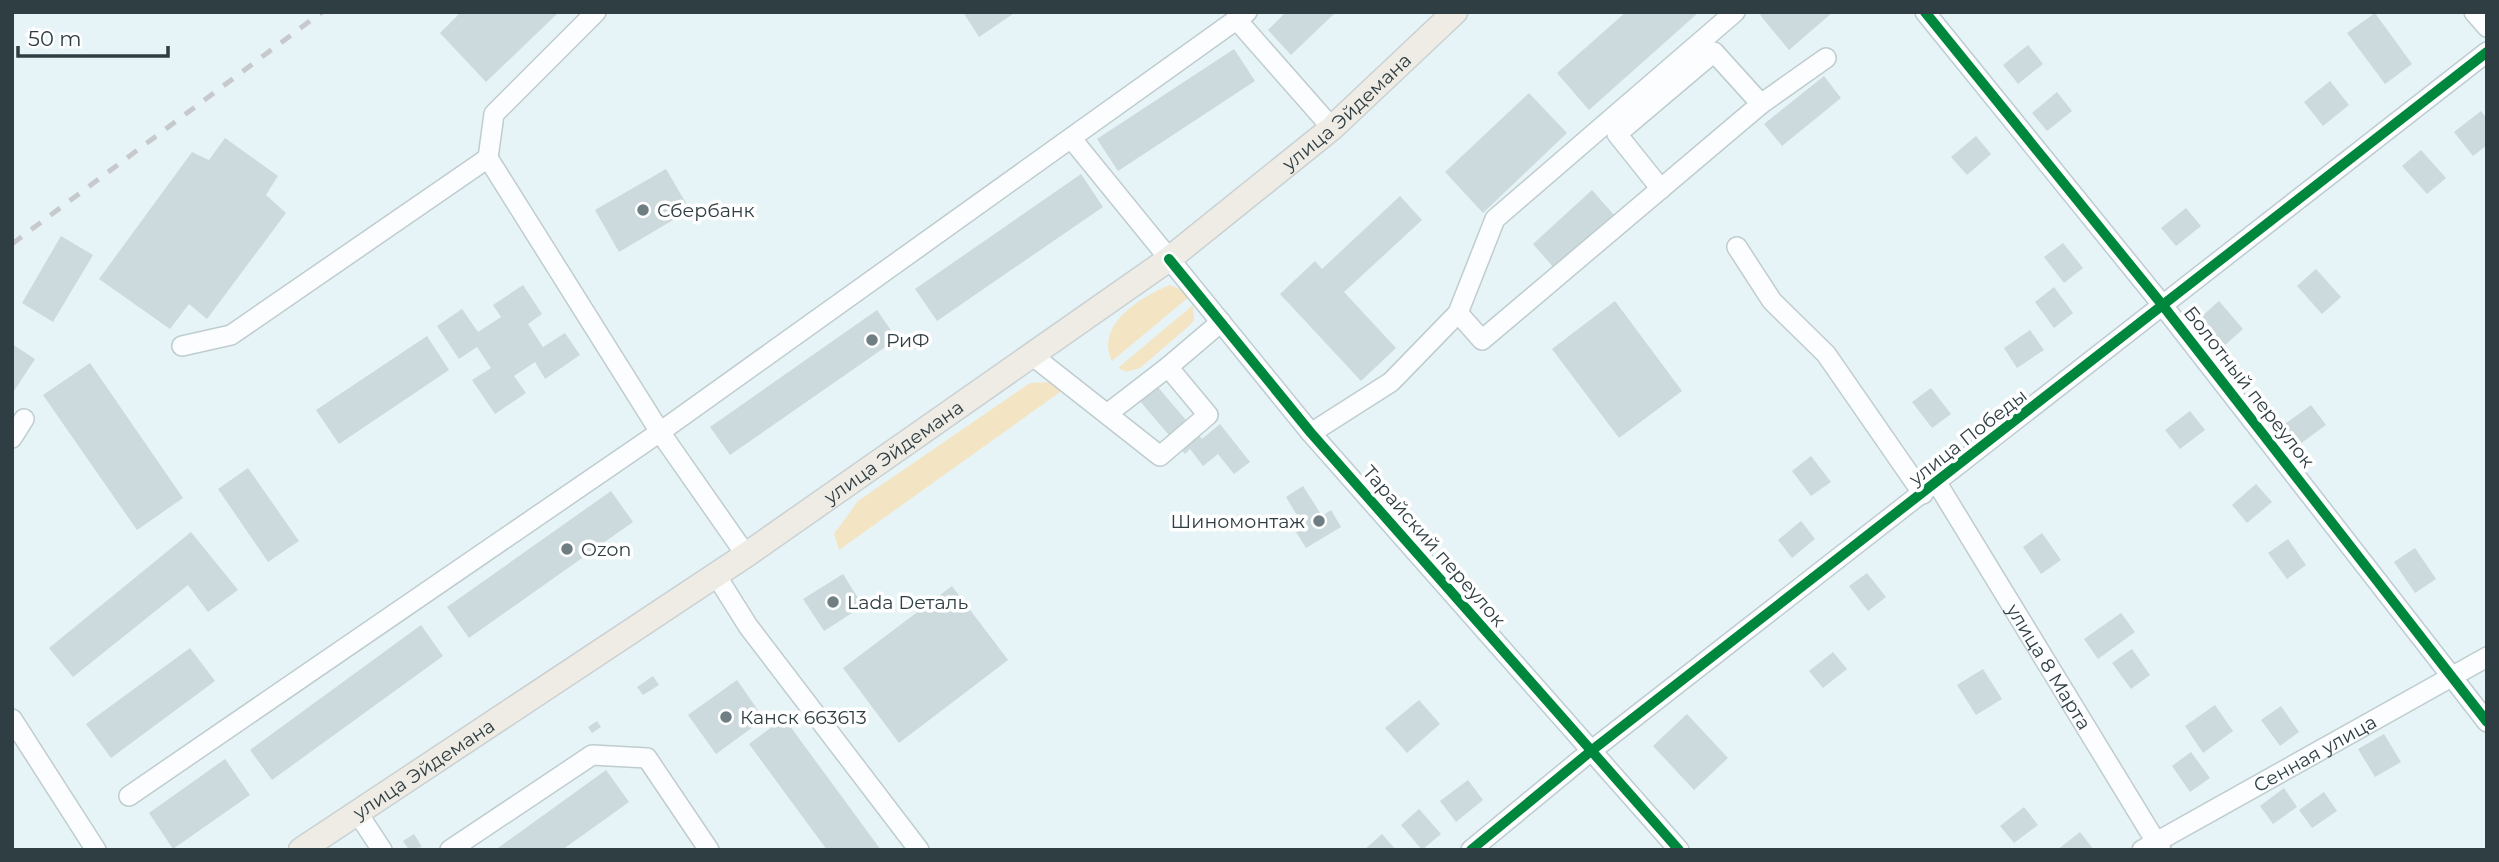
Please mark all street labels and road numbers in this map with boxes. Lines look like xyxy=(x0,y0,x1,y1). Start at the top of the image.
street label: улица Эйдемана xyxy=(1277,48,1416,176)
street label: Болотный переулок xyxy=(2179,302,2319,472)
street label: улица Победы xyxy=(1904,384,2032,491)
street label: улица Эйдемана xyxy=(819,395,968,509)
street label: Тарайский переулок xyxy=(1358,461,1510,631)
street label: улица 8 Марта xyxy=(2001,598,2096,734)
street label: Сенная улица xyxy=(2249,710,2380,797)
street label: улица Эйдемана xyxy=(348,714,499,824)

